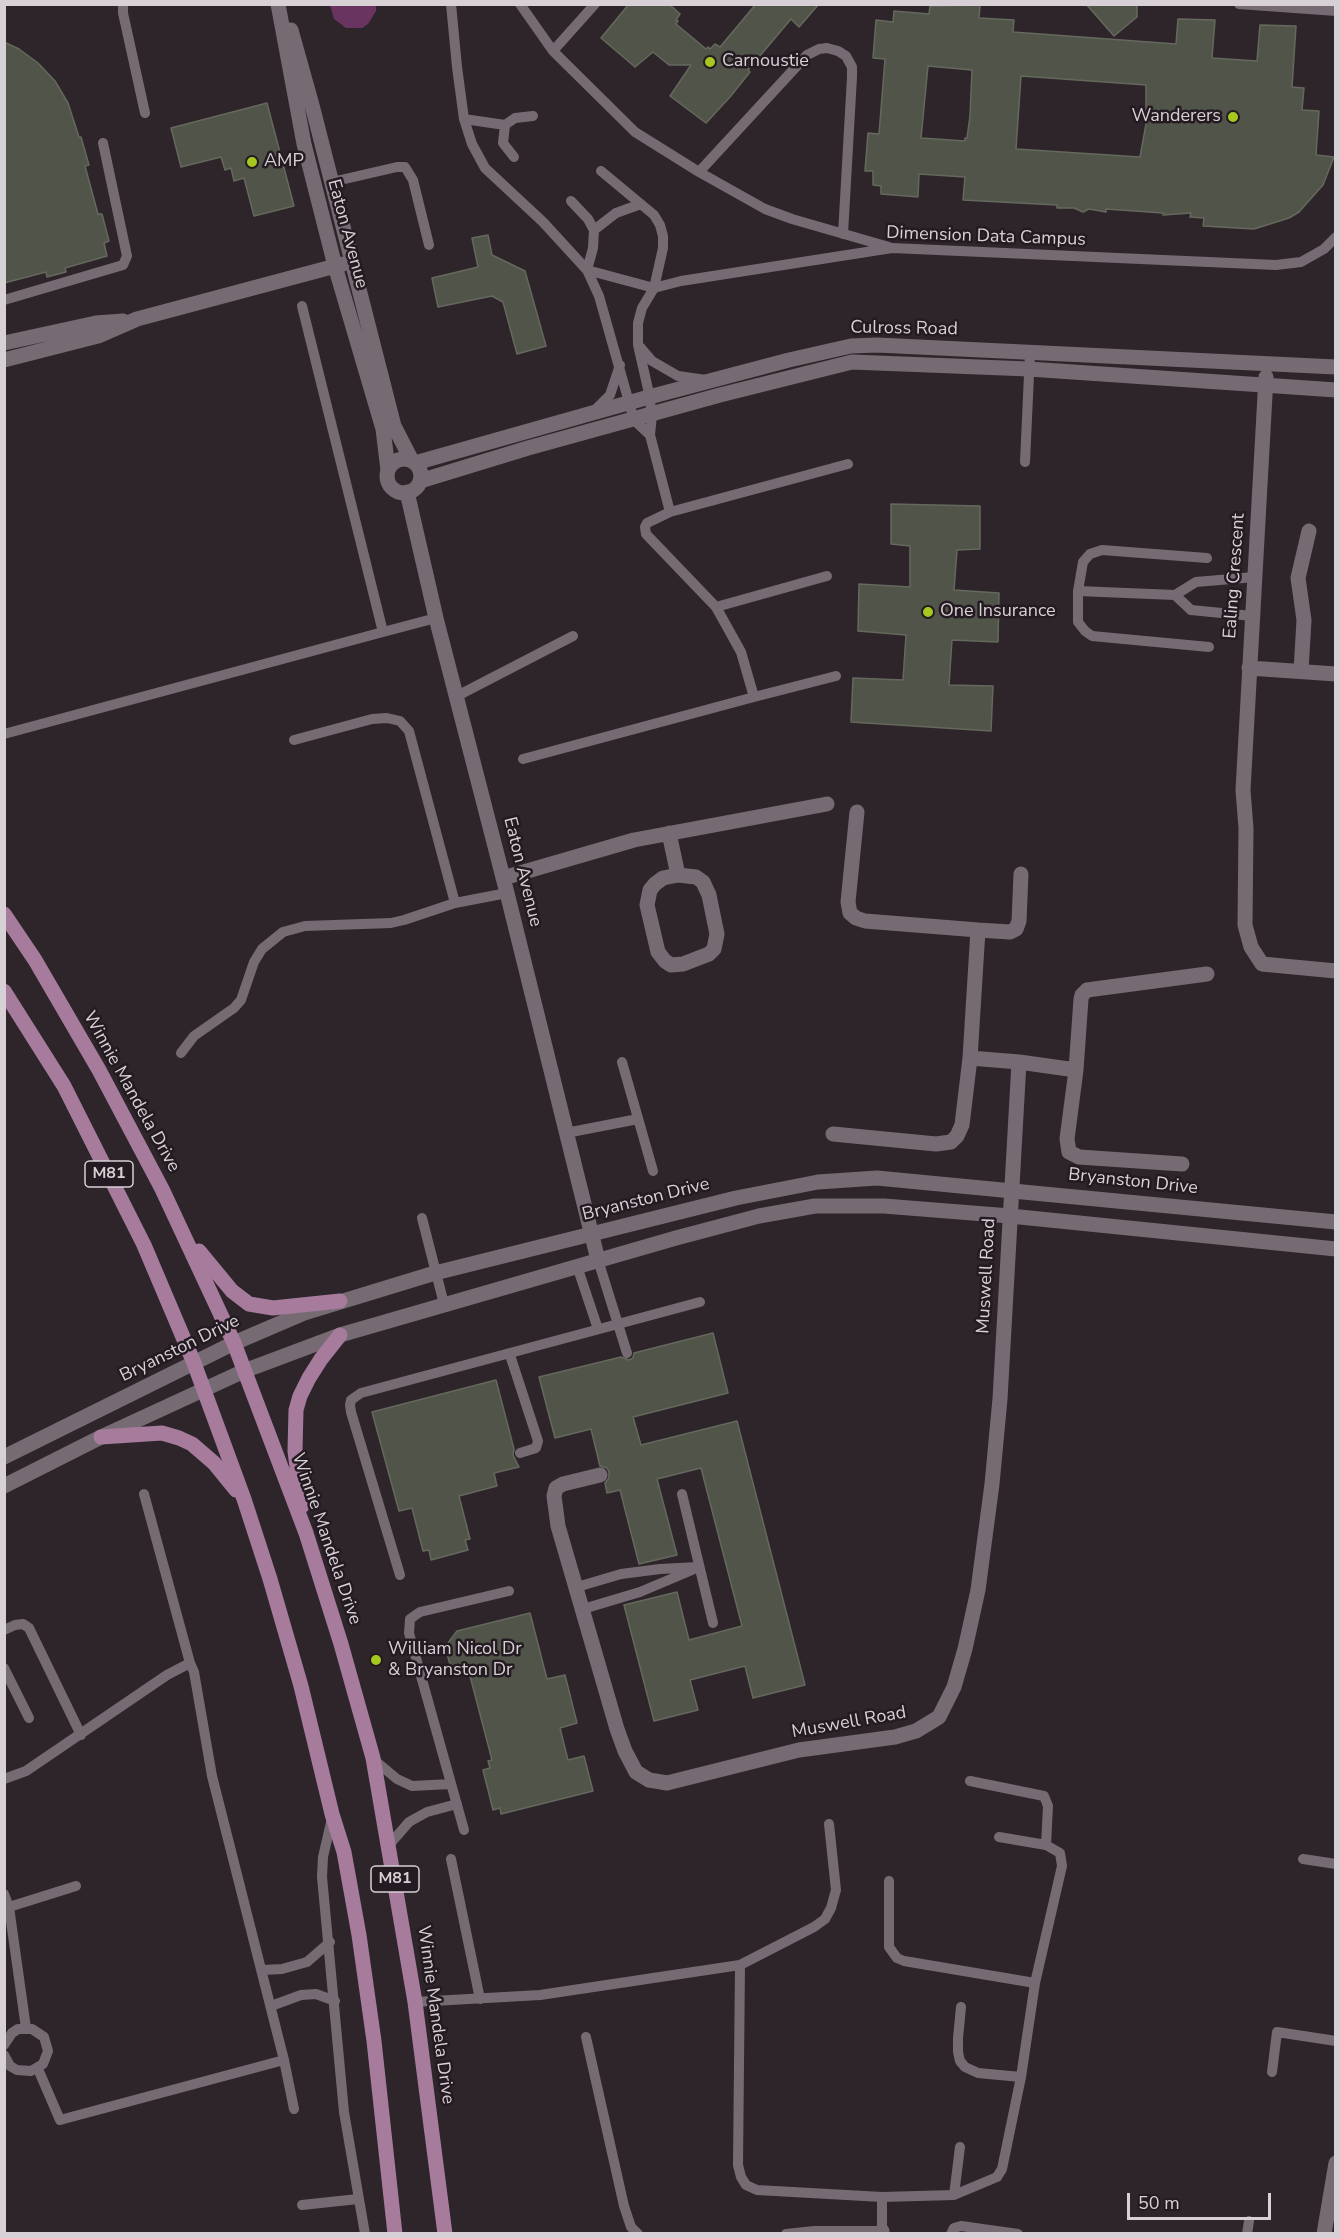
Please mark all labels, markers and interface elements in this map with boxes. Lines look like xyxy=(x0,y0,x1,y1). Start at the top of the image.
place label: Carnoustie xyxy=(722,51,809,73)
marker: Carnoustie xyxy=(703,55,717,69)
place label: Wanderers xyxy=(1131,106,1221,128)
marker: Wanderers xyxy=(1226,110,1240,124)
place label: AMP xyxy=(264,151,304,173)
marker: AMP xyxy=(245,155,259,169)
street label: Eaton Avenue xyxy=(322,177,372,291)
street label: Dimension Data Campus xyxy=(886,223,1086,251)
street label: Culross Road xyxy=(850,317,958,341)
street label: Ealing Crescent xyxy=(1220,513,1250,639)
place label: One Insurance xyxy=(940,601,1056,623)
marker: One Insurance xyxy=(921,605,935,619)
street label: Eaton Avenue xyxy=(498,815,546,929)
street label: Winnie Mandela Drive xyxy=(78,1008,184,1176)
road number: M81 xyxy=(85,1161,133,1187)
street label: Bryanston Drive xyxy=(1067,1164,1199,1200)
street label: Bryanston Drive xyxy=(580,1174,712,1226)
street label: Muswell Road xyxy=(973,1218,1001,1334)
street label: Bryanston Drive xyxy=(117,1311,243,1387)
street label: Winnie Mandela Drive xyxy=(286,1450,366,1628)
place label: William Nicol Dr & Bryanston Dr xyxy=(388,1639,522,1682)
marker: William Nicol Dr & Bryanston Dr xyxy=(369,1653,383,1667)
street label: Muswell Road xyxy=(790,1702,908,1744)
road number: M81 xyxy=(371,1866,419,1892)
street label: Winnie Mandela Drive xyxy=(412,1924,458,2106)
scale bar xyxy=(1130,2181,1274,2219)
text: 50 m xyxy=(1138,2191,1180,2215)

